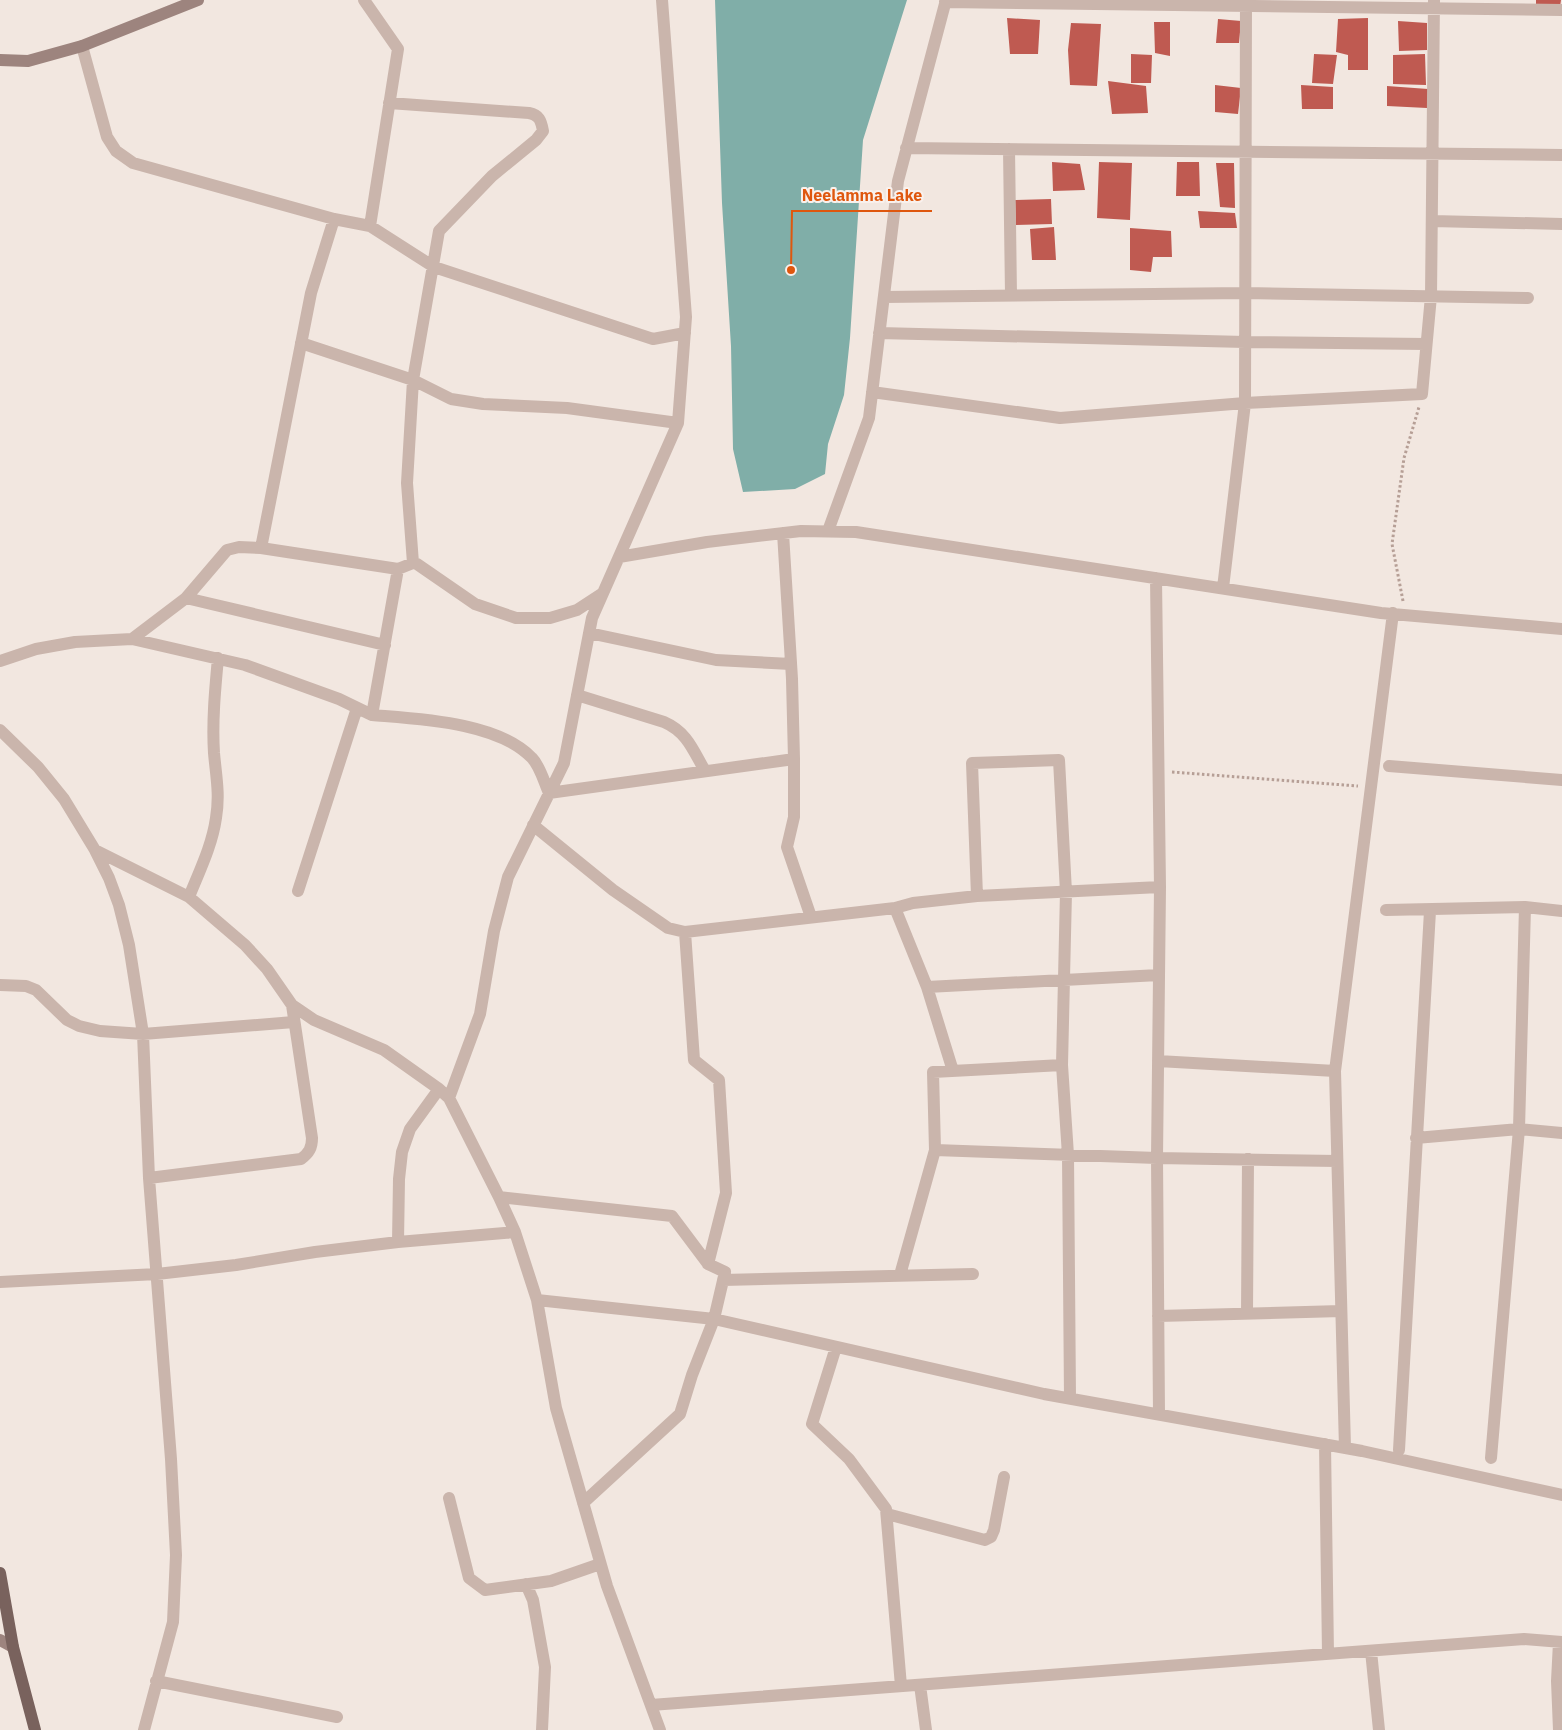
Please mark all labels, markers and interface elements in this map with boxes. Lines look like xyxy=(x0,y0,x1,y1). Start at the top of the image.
callout: Neelamma Lake xyxy=(792,180,932,211)
text: Neelamma Lake xyxy=(802,185,922,205)

